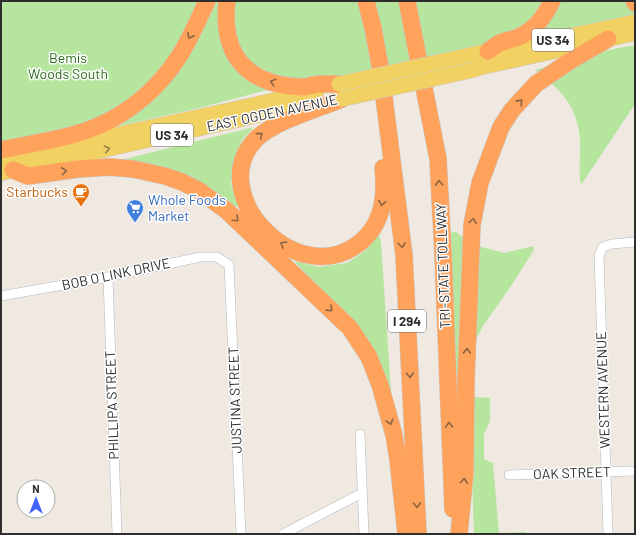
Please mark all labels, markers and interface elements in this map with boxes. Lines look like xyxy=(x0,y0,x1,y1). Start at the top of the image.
road number: US 34 xyxy=(532,29,574,51)
one-way arrow xyxy=(187,32,195,39)
park label: Bemis Woods South xyxy=(28,49,108,82)
one-way arrow xyxy=(270,78,277,87)
street label: EAST OGDEN AVENUE xyxy=(205,90,339,135)
one-way arrow xyxy=(515,99,522,107)
road number: US 34 xyxy=(151,124,193,146)
one-way arrow xyxy=(255,133,263,140)
one-way arrow xyxy=(104,145,111,153)
one-way arrow xyxy=(61,167,67,176)
one-way arrow xyxy=(435,180,444,186)
cafe icon: Starbucks xyxy=(71,182,91,207)
place label: Starbucks xyxy=(6,183,68,200)
place label: Whole Foods Market xyxy=(148,191,226,224)
supermarket icon: Whole Foods Market xyxy=(125,198,145,223)
one-way arrow xyxy=(378,200,387,206)
street label: TRI-STATE TOLLWAY xyxy=(432,203,453,329)
one-way arrow xyxy=(231,215,239,222)
one-way arrow xyxy=(468,218,477,225)
one-way arrow xyxy=(280,241,287,248)
one-way arrow xyxy=(398,242,407,248)
street label: BOB O LINK DRIVE xyxy=(60,254,172,293)
one-way arrow xyxy=(325,304,333,312)
road number: I 294 xyxy=(388,310,426,332)
street label: WESTERN AVENUE xyxy=(592,331,613,449)
street label: JUSTINA STREET xyxy=(224,346,245,454)
one-way arrow xyxy=(463,348,471,354)
street label: PHILLIPA STREET xyxy=(101,350,122,460)
one-way arrow xyxy=(405,372,414,378)
one-way arrow xyxy=(385,418,394,425)
one-way arrow xyxy=(445,422,453,428)
street label: OAK STREET xyxy=(533,463,611,482)
one-way arrow xyxy=(459,478,468,484)
north arrow xyxy=(16,479,56,519)
text: N xyxy=(32,482,40,495)
one-way arrow xyxy=(412,502,421,508)

